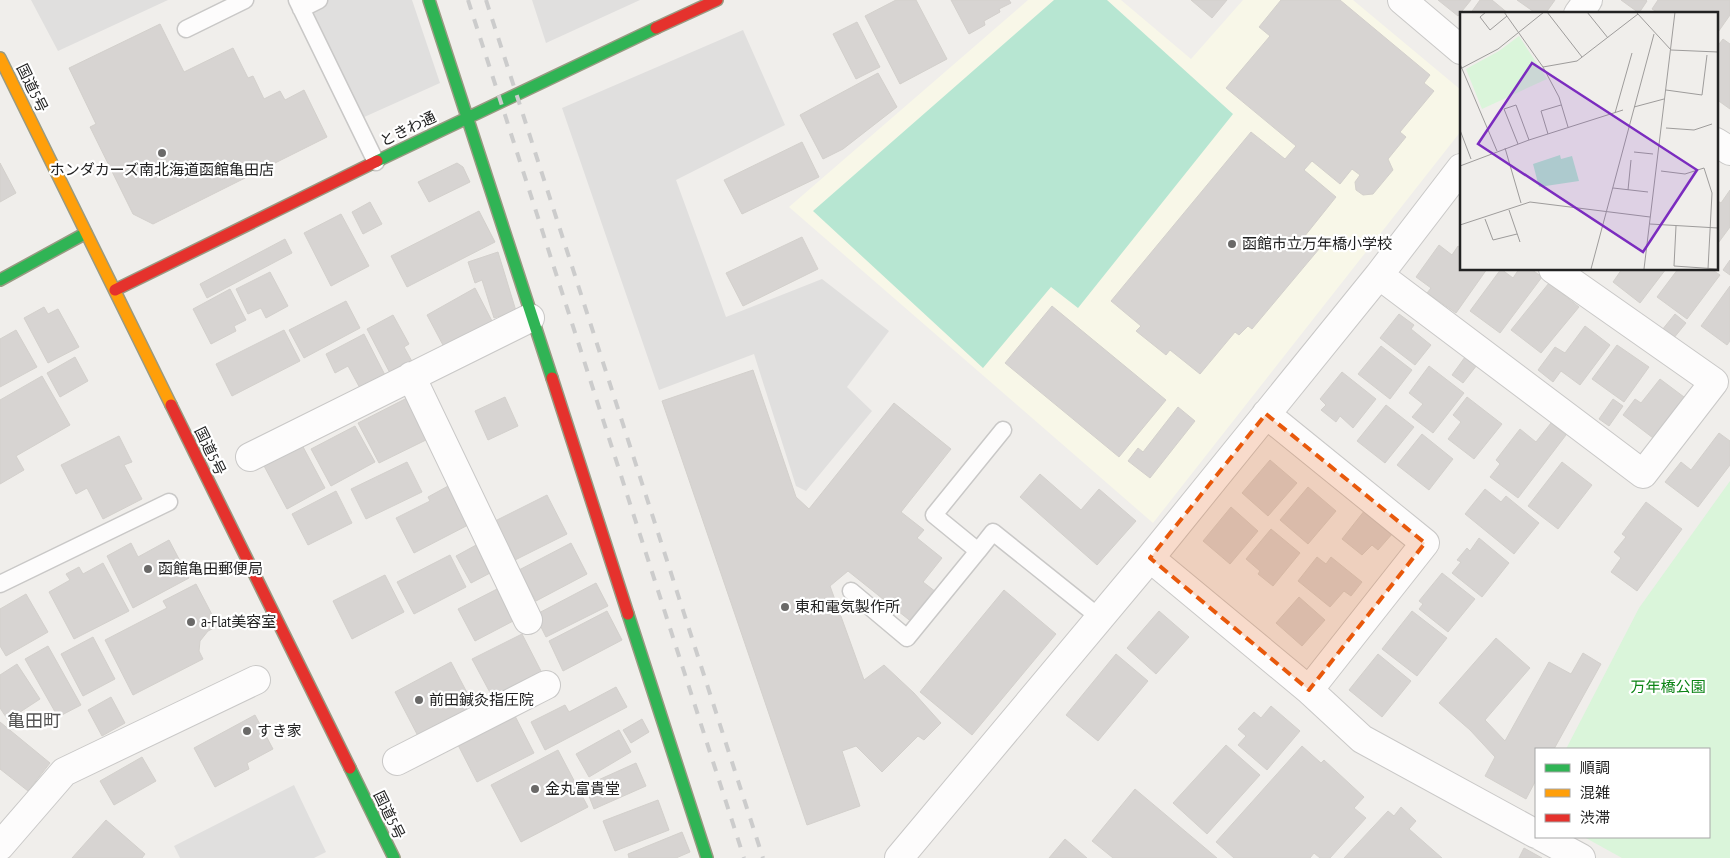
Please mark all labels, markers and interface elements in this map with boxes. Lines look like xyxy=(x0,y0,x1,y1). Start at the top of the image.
inset map xyxy=(1460,12,1718,270)
street label: 国道5号 xyxy=(13,60,52,115)
street label: ときわ通 xyxy=(377,107,439,150)
marker: ホンダカーズ南北海道函館亀田店 xyxy=(156,147,168,159)
place label: ホンダカーズ南北海道函館亀田店 xyxy=(50,160,274,179)
place label: 函館市立万年橋小学校 xyxy=(1242,234,1392,253)
marker: 函館市立万年橋小学校 xyxy=(1226,238,1238,250)
street label: 国道5号 xyxy=(191,423,230,478)
place label: 函館亀田郵便局 xyxy=(158,559,263,578)
marker: 函館亀田郵便局 xyxy=(142,563,154,575)
place label: 東和電気製作所 xyxy=(795,597,900,616)
marker: 東和電気製作所 xyxy=(779,601,791,613)
place label: a-Flat美容室 xyxy=(201,612,276,631)
marker: a-Flat美容室 xyxy=(185,616,197,628)
park label: 万年橋公園 xyxy=(1630,677,1706,696)
place label: 前田鍼灸指圧院 xyxy=(429,690,534,709)
marker: 前田鍼灸指圧院 xyxy=(413,694,425,706)
district label: 亀田町 xyxy=(7,709,61,732)
place label: すき家 xyxy=(257,721,302,740)
marker: すき家 xyxy=(241,725,253,737)
legend xyxy=(1535,748,1710,838)
text: 順調 xyxy=(1580,758,1610,777)
place label: 金丸富貴堂 xyxy=(545,779,620,798)
marker: 金丸富貴堂 xyxy=(529,783,541,795)
text: 混雑 xyxy=(1580,783,1610,802)
street label: 国道5号 xyxy=(370,787,409,842)
text: 渋滞 xyxy=(1580,808,1610,827)

